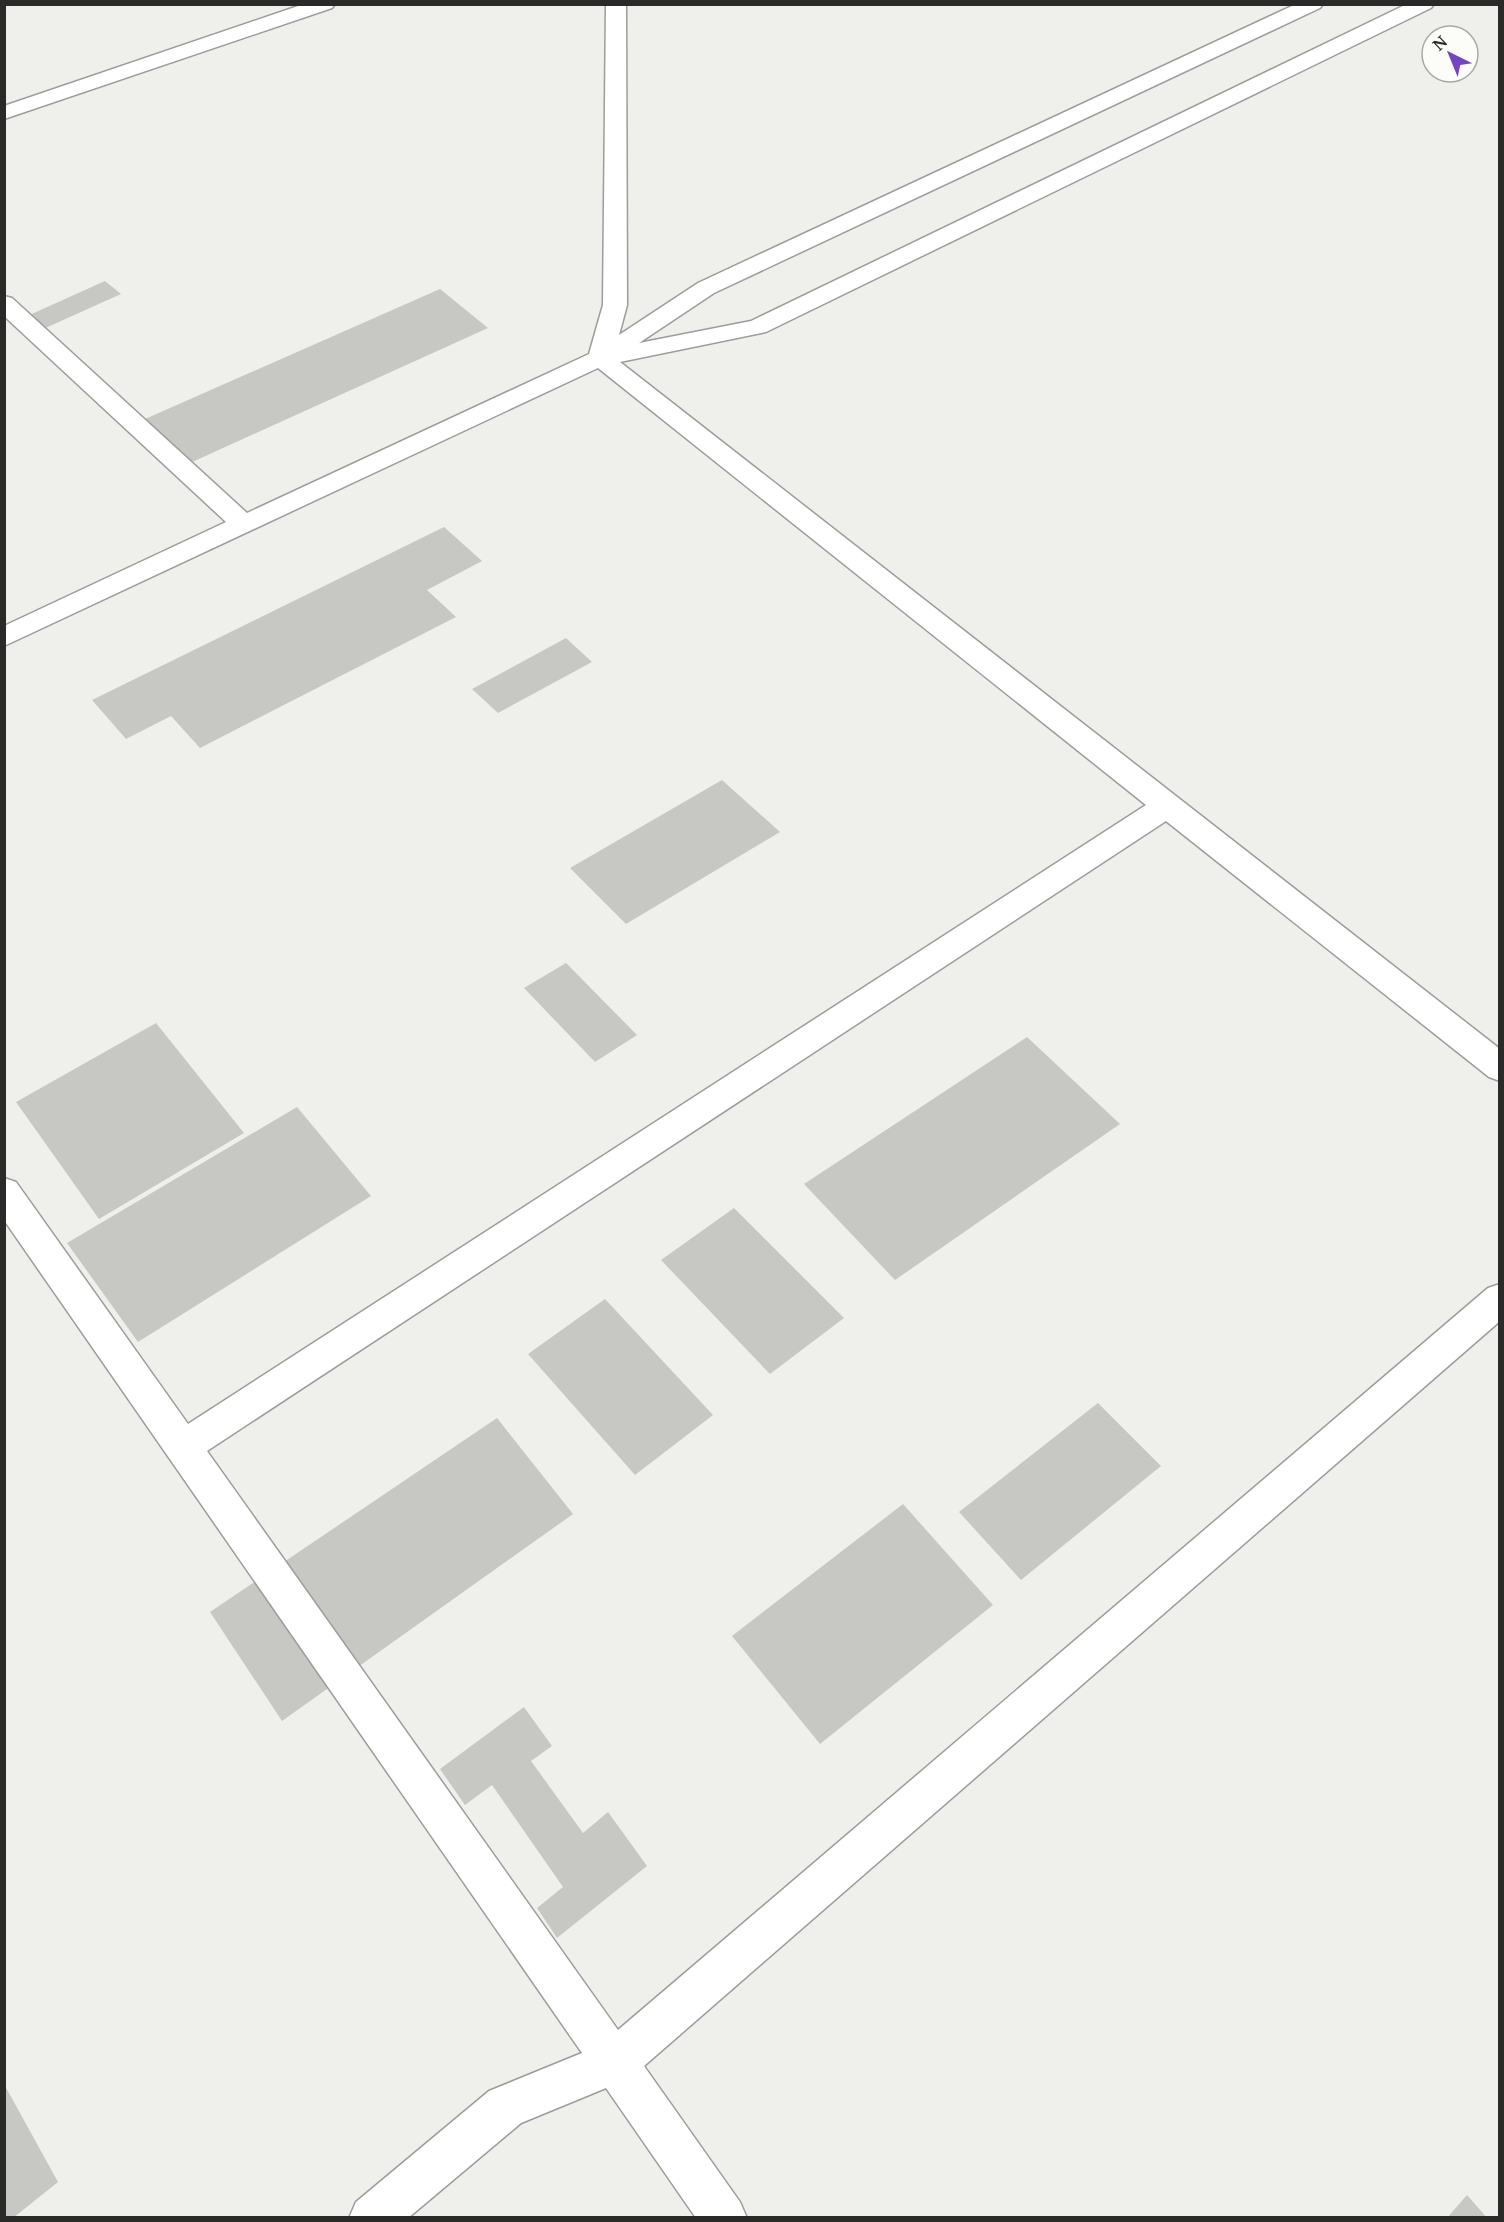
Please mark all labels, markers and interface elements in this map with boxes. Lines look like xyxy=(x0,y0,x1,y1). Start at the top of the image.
north arrow xyxy=(1420,24,1480,84)
text: N xyxy=(1428,30,1452,55)

